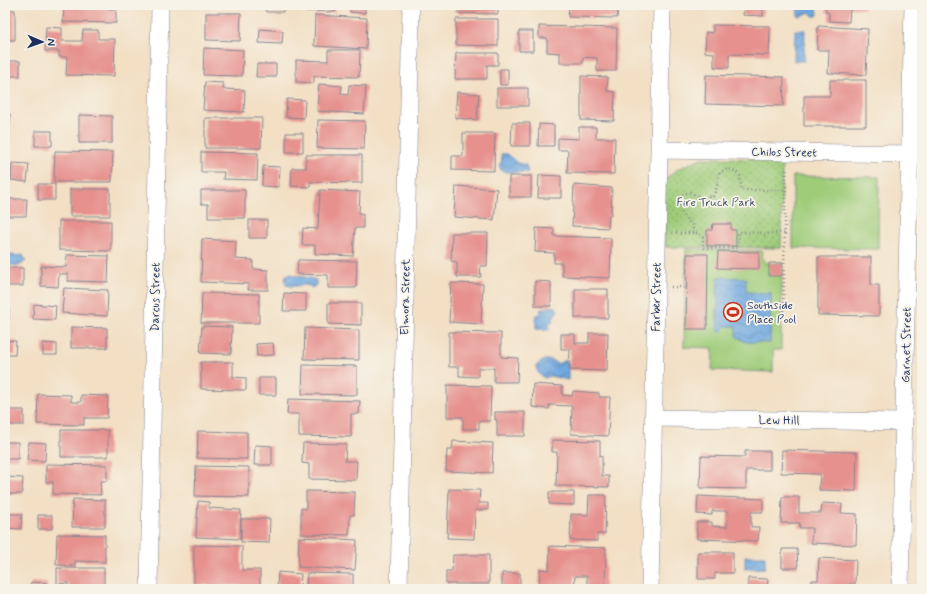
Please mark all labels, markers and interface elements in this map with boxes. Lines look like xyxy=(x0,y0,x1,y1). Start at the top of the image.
north arrow xyxy=(22,22,62,62)
text: N xyxy=(44,38,58,46)
street label: Chilos Street xyxy=(751,144,817,162)
park label: Fire Truck Park xyxy=(677,195,756,211)
street label: Elmora Street xyxy=(397,259,415,335)
street label: Darcus Street xyxy=(147,262,165,332)
street label: Farber Street xyxy=(648,262,666,332)
place label: Southside Place Pool xyxy=(747,298,796,328)
sports icon: Southside Place Pool xyxy=(722,301,744,323)
street label: Garnet Street xyxy=(898,307,916,383)
street label: Lew Hill xyxy=(758,413,800,429)

